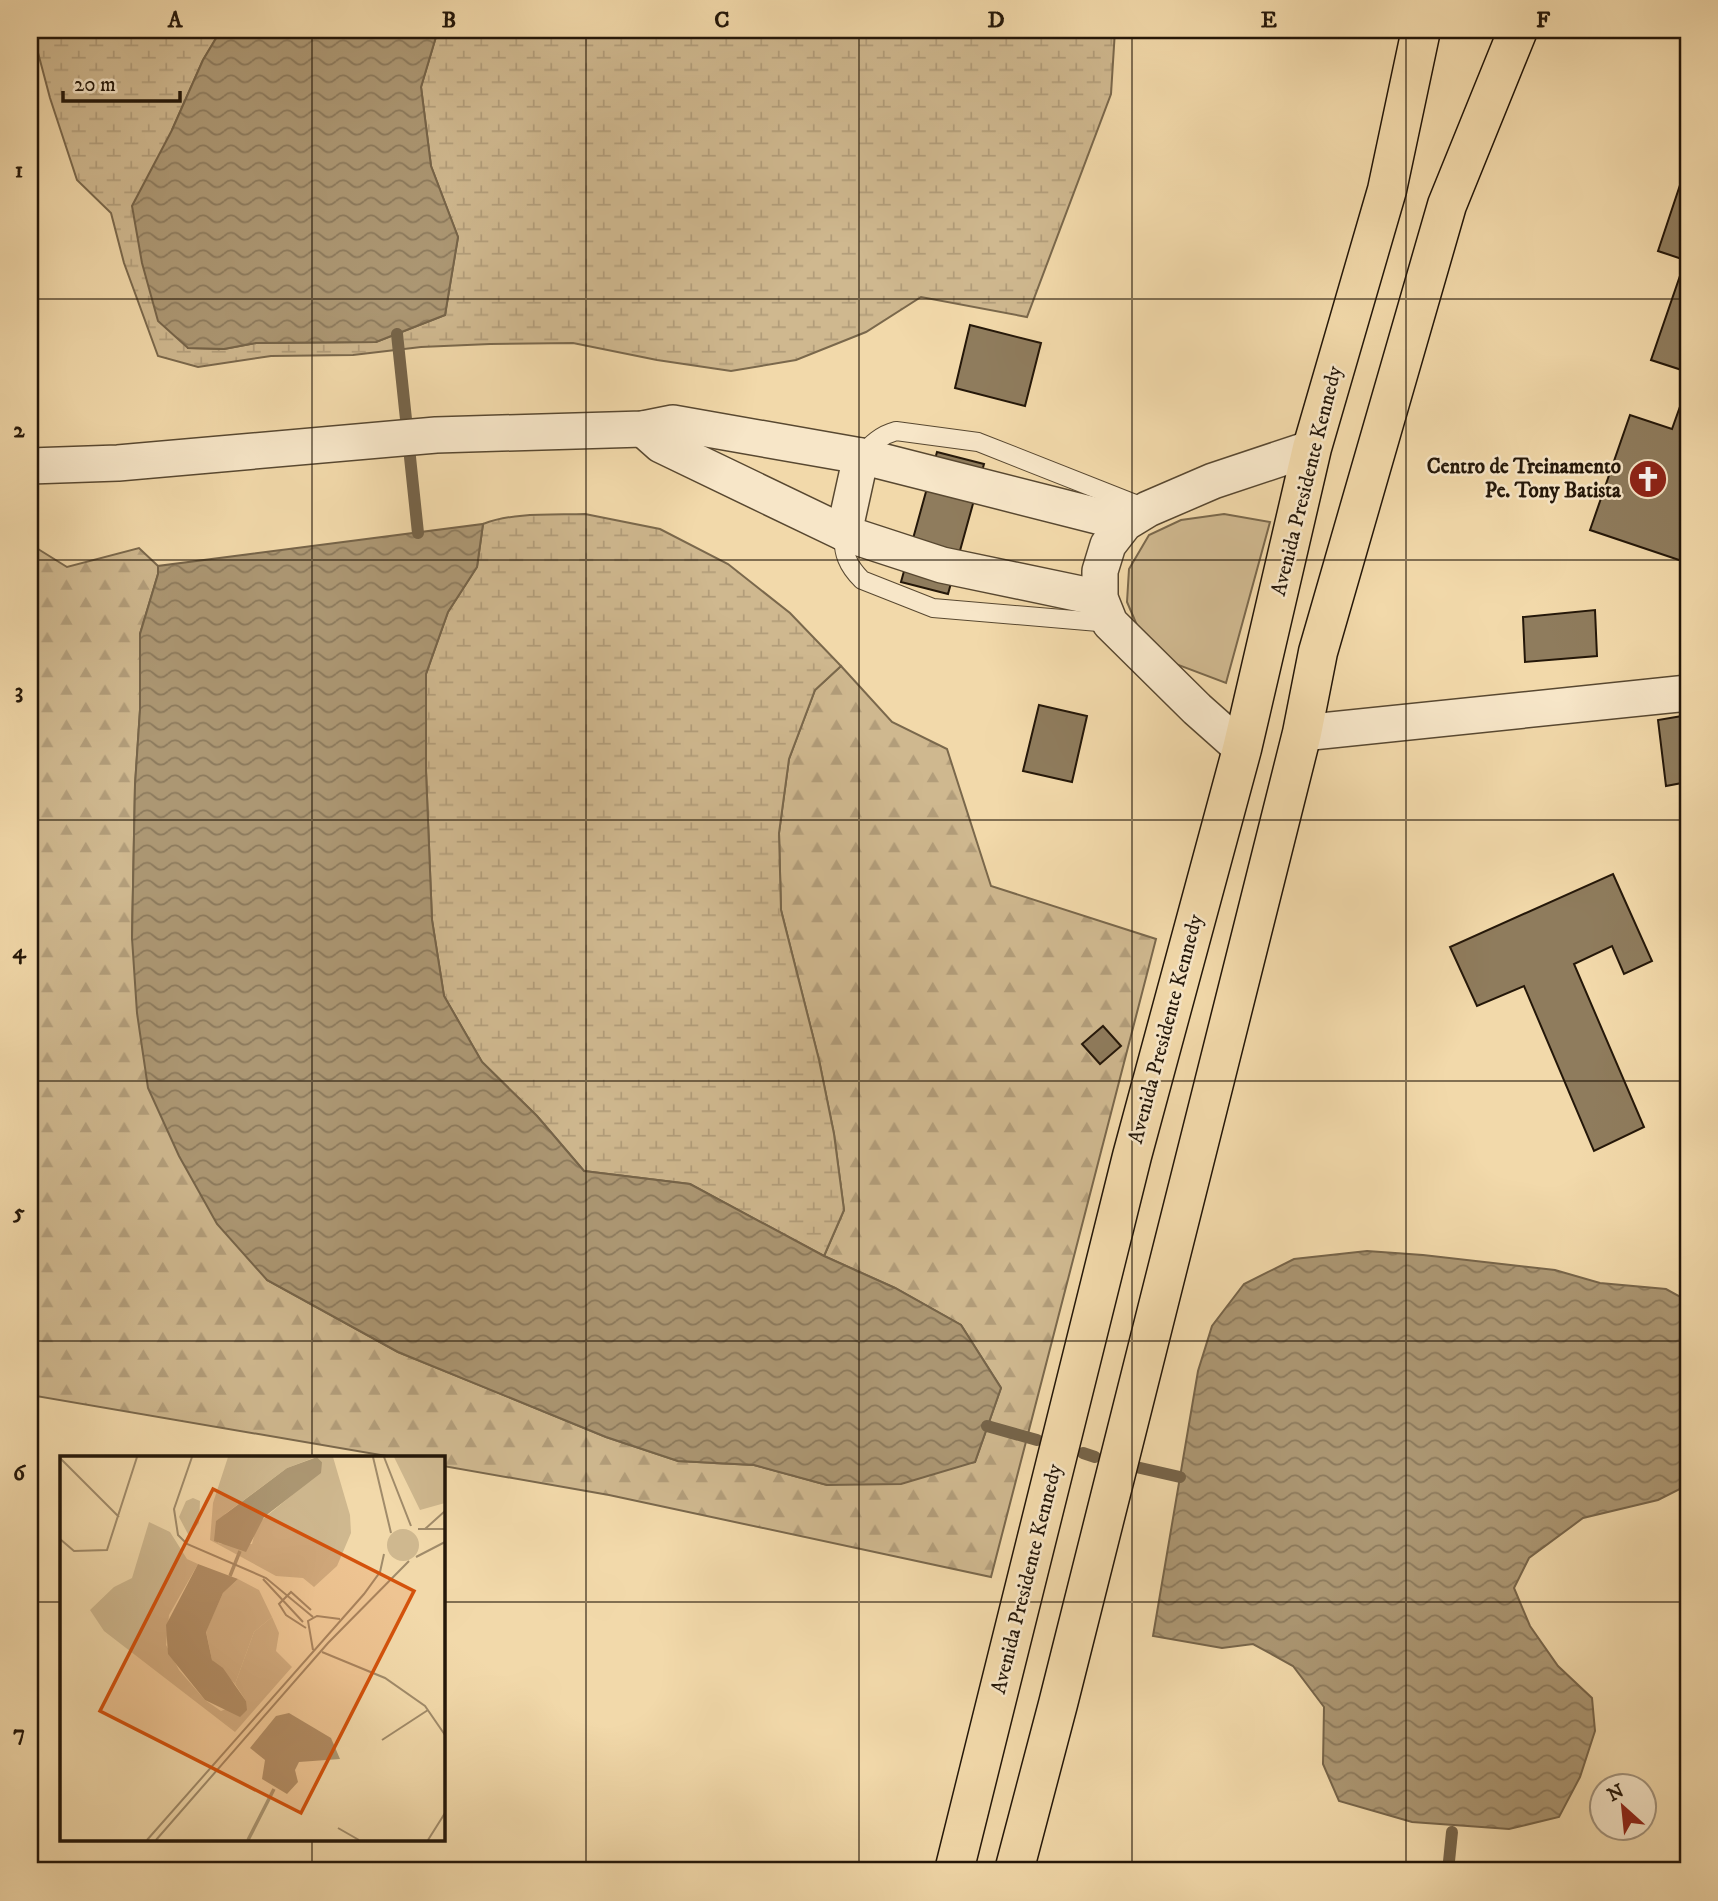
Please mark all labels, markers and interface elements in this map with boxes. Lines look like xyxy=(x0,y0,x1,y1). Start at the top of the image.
text: A xyxy=(167,6,184,35)
text: B xyxy=(442,6,456,35)
text: C xyxy=(714,6,730,35)
text: D xyxy=(987,6,1005,35)
text: E xyxy=(1261,6,1277,35)
text: F xyxy=(1536,6,1551,35)
scale bar xyxy=(63,60,180,104)
text: 20 m xyxy=(74,72,116,98)
text: 1 xyxy=(15,156,23,185)
street label: Avenida Presidente Kennedy xyxy=(1266,362,1348,599)
text: 2 xyxy=(13,416,25,445)
place label: Centro de Treinamento Pe. Tony Batista xyxy=(1427,454,1622,504)
church icon: Centro de Treinamento Pe. Tony Batista xyxy=(1627,458,1669,500)
text: 3 xyxy=(15,677,23,706)
street label: Avenida Presidente Kennedy xyxy=(1123,911,1209,1146)
text: 4 xyxy=(12,937,27,966)
text: 5 xyxy=(12,1198,25,1227)
inset map xyxy=(60,1456,444,1842)
text: 6 xyxy=(13,1459,27,1488)
street label: Avenida Presidente Kennedy xyxy=(986,1460,1068,1697)
text: 7 xyxy=(13,1719,25,1748)
north arrow xyxy=(1588,1772,1658,1842)
text: N xyxy=(1604,1779,1628,1807)

